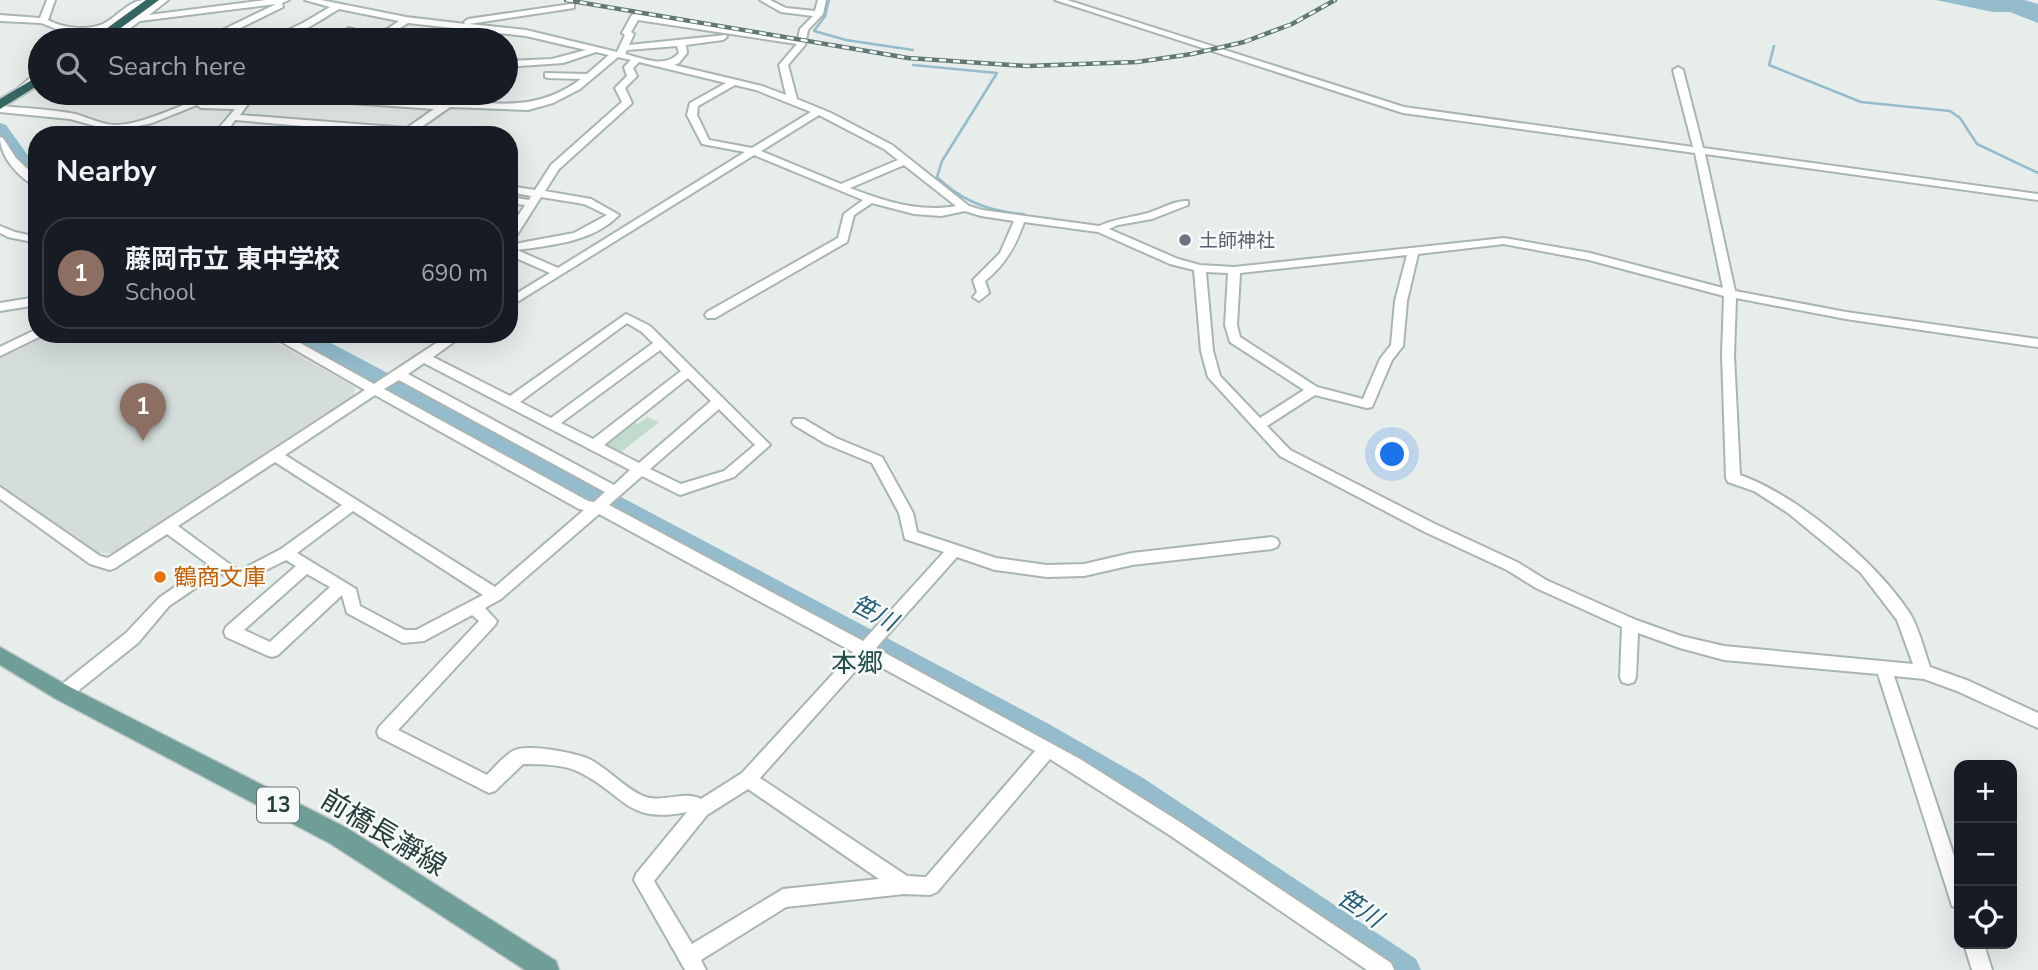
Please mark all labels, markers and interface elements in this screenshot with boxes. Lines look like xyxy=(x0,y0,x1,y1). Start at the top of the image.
search box xyxy=(28,28,518,105)
icon: search xyxy=(52,48,90,86)
text: Search here xyxy=(108,49,246,84)
text: Nearby xyxy=(56,151,156,192)
place label: 土師神社 xyxy=(1199,228,1275,254)
marker: 土師神社 xyxy=(1177,232,1193,248)
text: 藤岡市立 東中学校 xyxy=(125,242,340,277)
text: 1 xyxy=(74,258,88,289)
text: 690 m xyxy=(421,258,488,289)
text: School xyxy=(125,277,195,308)
pin: 1 xyxy=(120,383,166,441)
your location xyxy=(1375,437,1409,471)
place label: 鶴商文庫 xyxy=(174,562,266,593)
marker: 鶴商文庫 xyxy=(152,569,168,585)
water label: 笹川 xyxy=(845,588,905,640)
district label: 本郷 xyxy=(831,646,883,681)
map controls xyxy=(1954,760,2017,949)
button: + xyxy=(1954,760,2017,823)
street label: 前橋長瀞線 xyxy=(314,781,453,885)
road number: 13 xyxy=(257,788,299,822)
button: − xyxy=(1954,823,2017,886)
water label: 笹川 xyxy=(1331,881,1391,936)
button: locate xyxy=(1954,886,2017,949)

